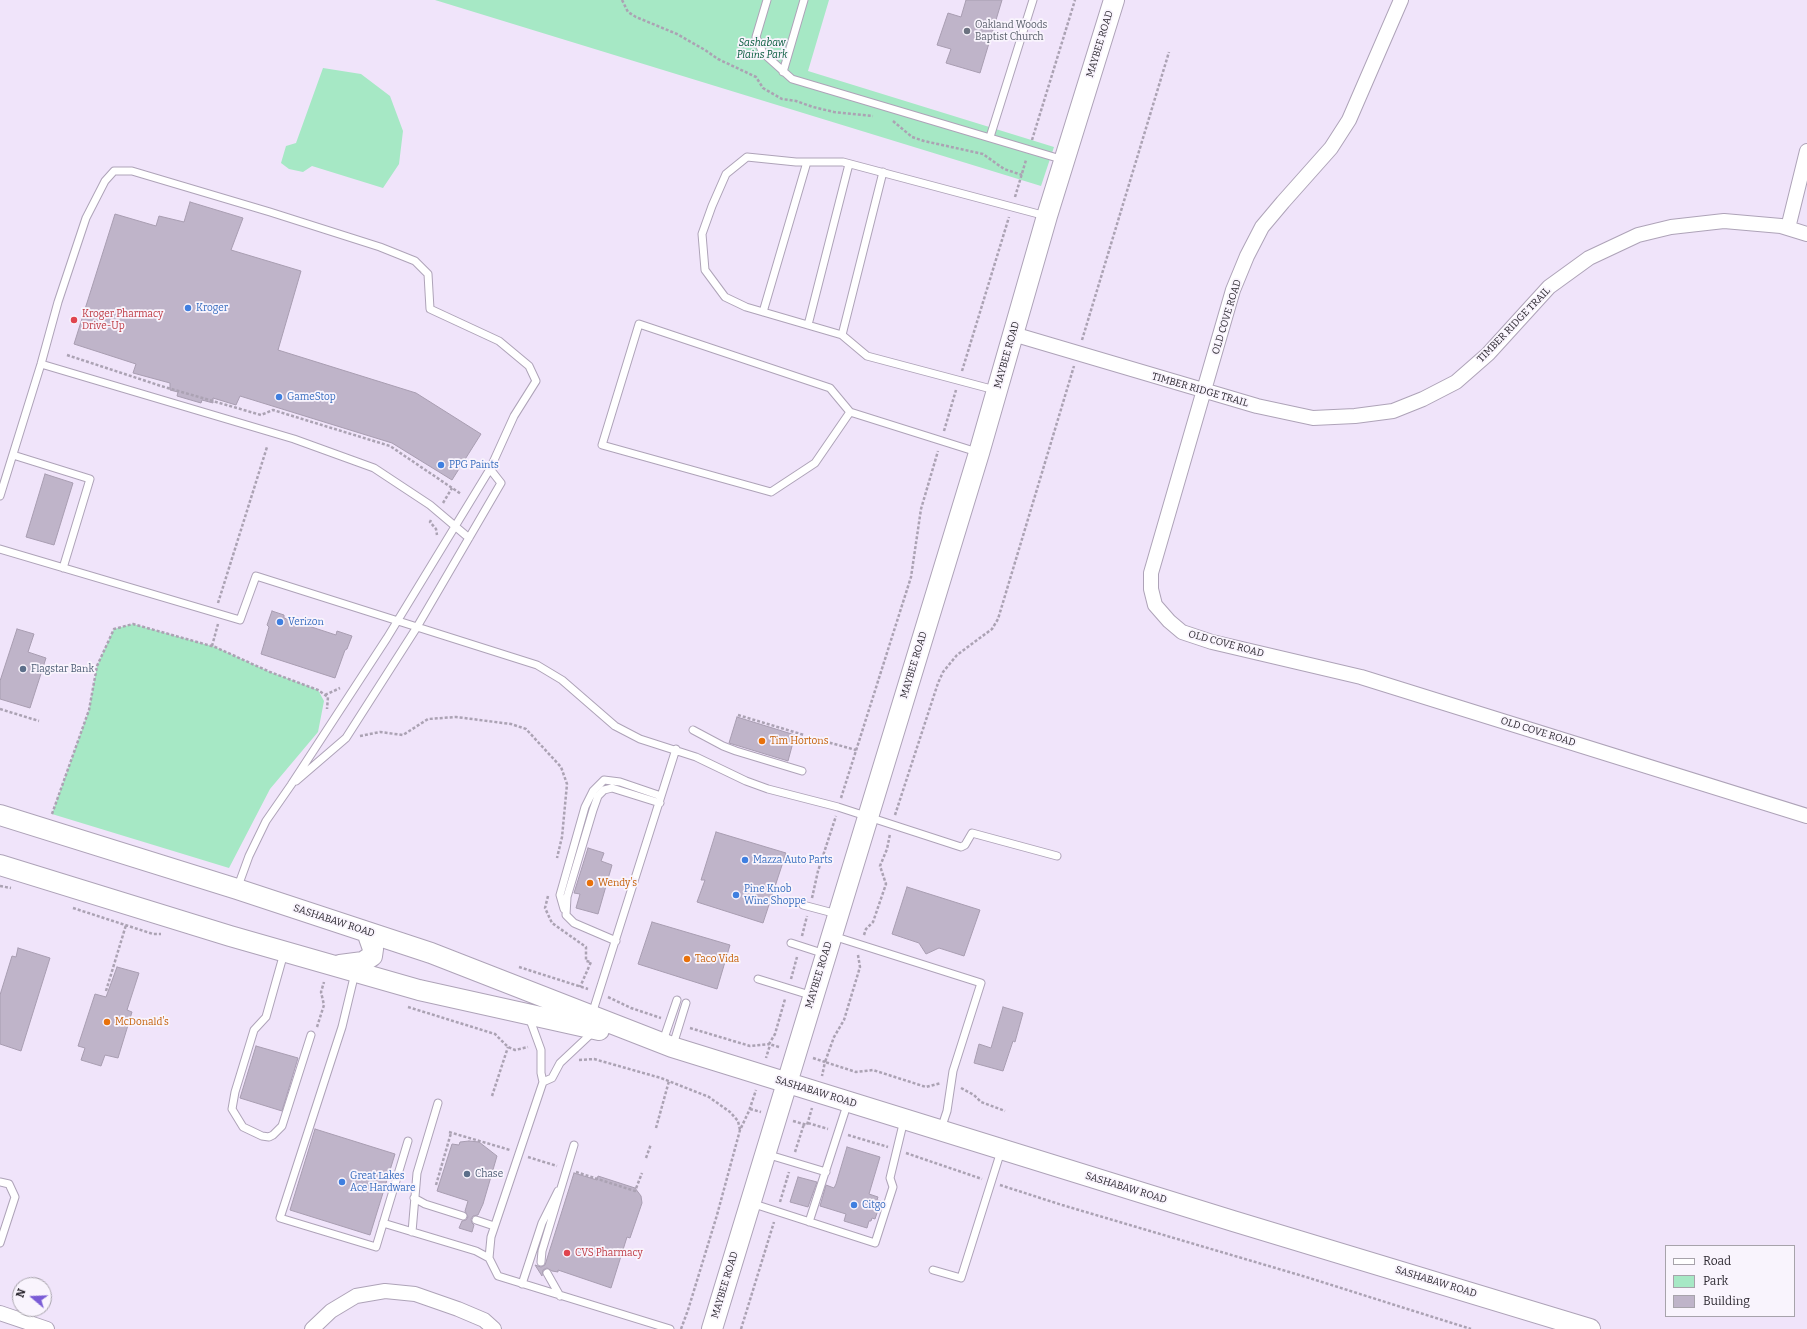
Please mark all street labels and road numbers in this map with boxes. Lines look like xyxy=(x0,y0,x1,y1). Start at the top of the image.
street label: MAYBEE ROAD xyxy=(1084,9,1116,79)
street label: OLD COVE ROAD xyxy=(1210,278,1244,356)
street label: TIMBER RIDGE TRAIL xyxy=(1475,285,1553,365)
street label: MAYBEE ROAD xyxy=(992,320,1022,390)
street label: TIMBER RIDGE TRAIL xyxy=(1150,370,1250,410)
street label: OLD COVE ROAD xyxy=(1187,628,1265,660)
street label: MAYBEE ROAD xyxy=(898,630,930,700)
street label: OLD COVE ROAD xyxy=(1499,715,1577,749)
street label: SASHABAW ROAD xyxy=(292,902,376,940)
street label: MAYBEE ROAD xyxy=(803,940,835,1010)
street label: SASHABAW ROAD xyxy=(774,1074,858,1110)
street label: SASHABAW ROAD xyxy=(1084,1170,1168,1206)
street label: MAYBEE ROAD xyxy=(709,1250,741,1320)
street label: SASHABAW ROAD xyxy=(1394,1264,1478,1300)

